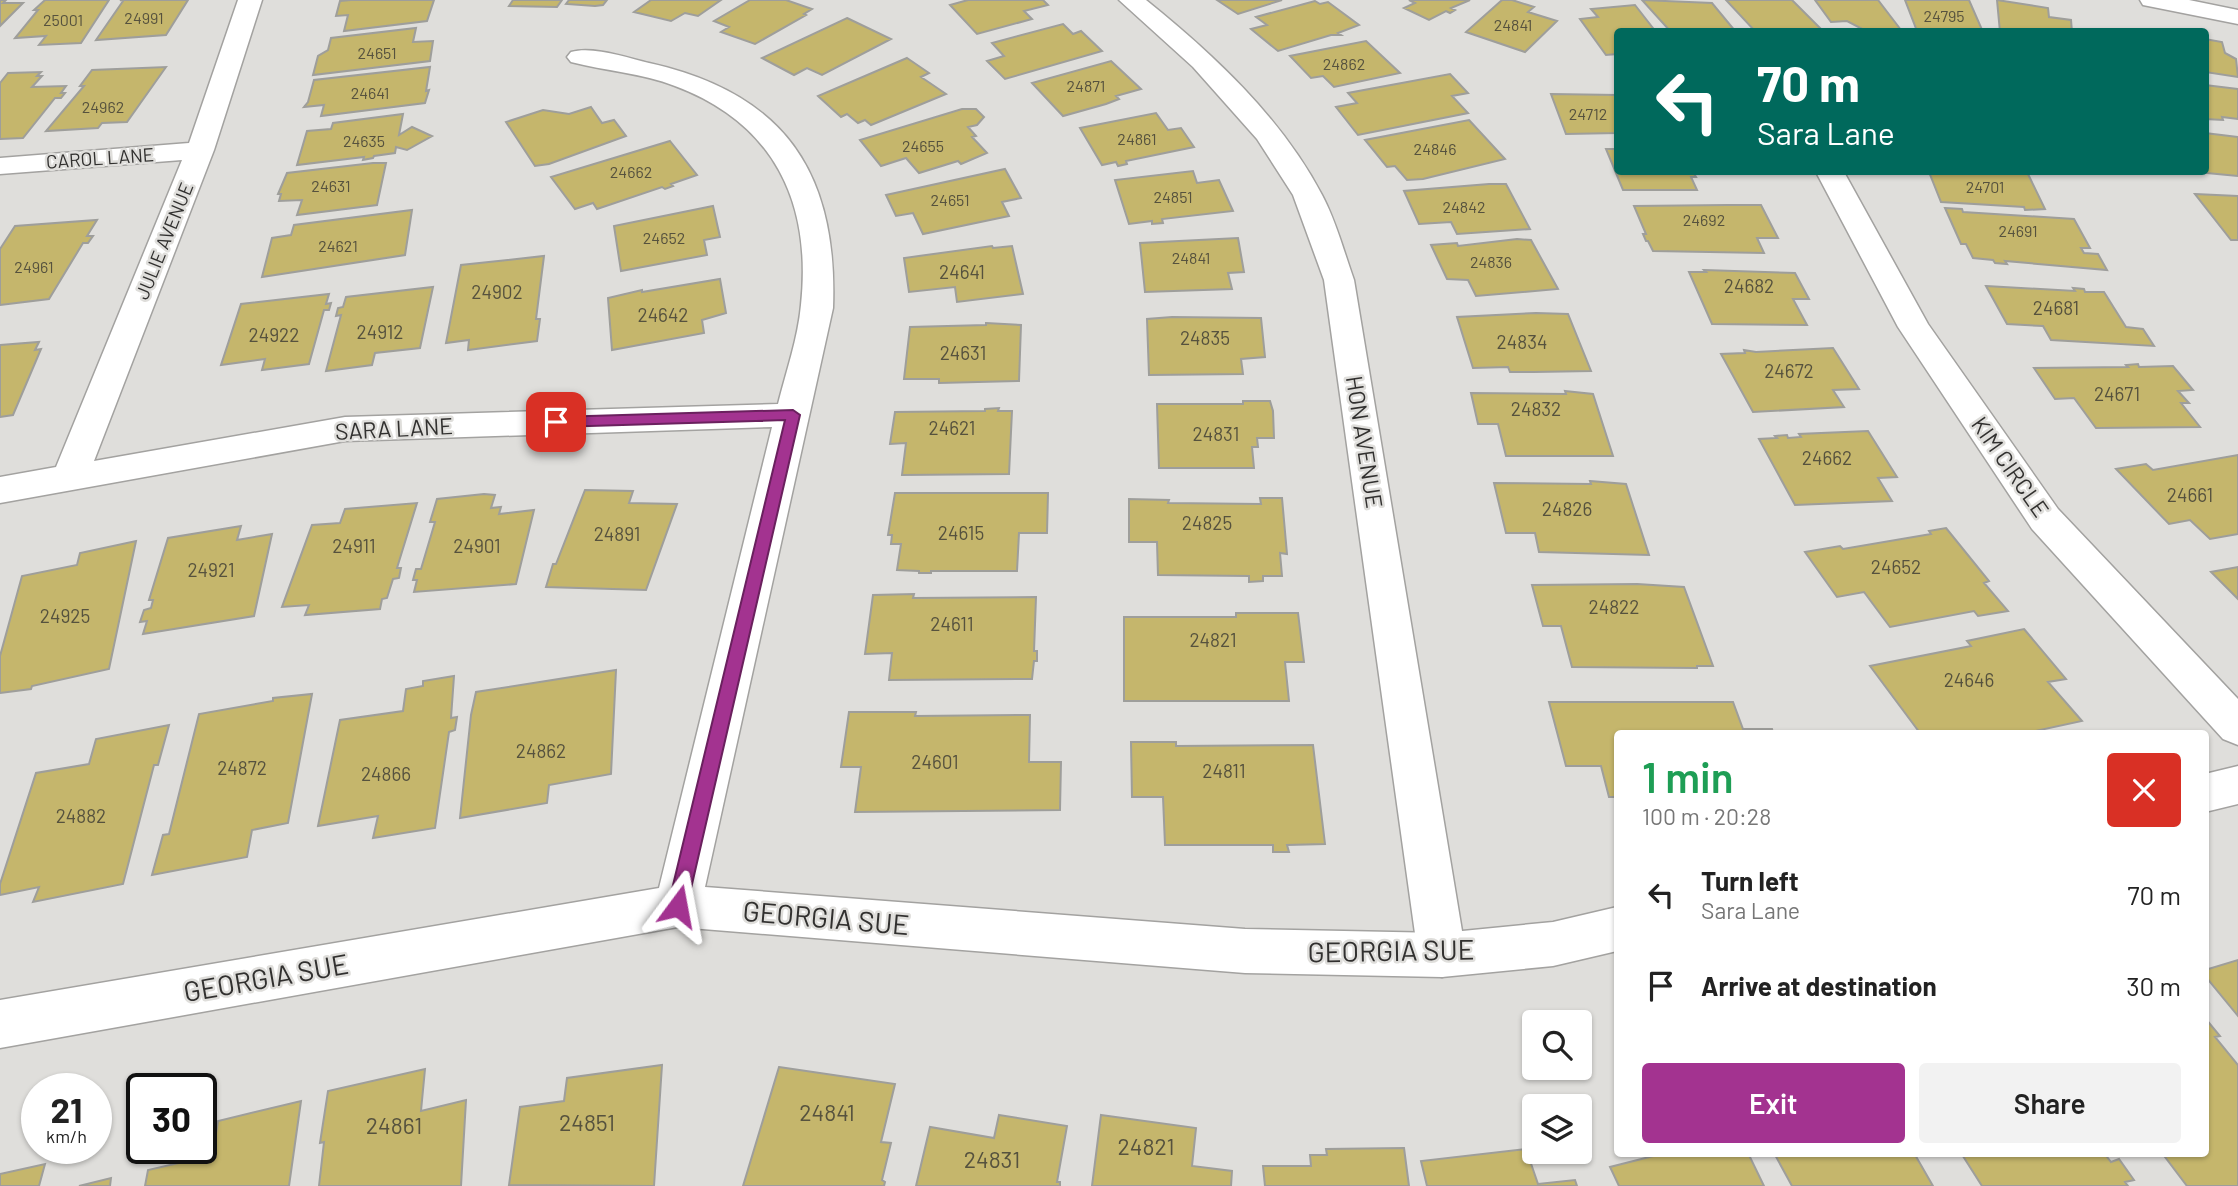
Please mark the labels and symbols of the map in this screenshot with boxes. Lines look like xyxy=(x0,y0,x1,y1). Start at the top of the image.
house number: 24795 xyxy=(1923,6,1965,25)
house number: 24991 xyxy=(124,8,164,27)
house number: 25001 xyxy=(43,10,83,29)
house number: 24841 xyxy=(1494,15,1532,34)
house number: 24651 xyxy=(357,43,397,62)
house number: 24862 xyxy=(1323,54,1365,73)
house number: 24871 xyxy=(1067,76,1105,95)
house number: 24641 xyxy=(351,83,389,102)
house number: 24962 xyxy=(82,97,124,116)
house number: 24712 xyxy=(1569,104,1607,123)
house number: 24861 xyxy=(1117,129,1157,148)
house number: 24635 xyxy=(343,131,385,150)
house number: 24655 xyxy=(902,136,944,155)
house number: 24846 xyxy=(1414,139,1456,158)
street label: CAROL LANE xyxy=(45,142,155,173)
house number: 24662 xyxy=(610,162,652,181)
house number: 24631 xyxy=(311,176,351,195)
house number: 24701 xyxy=(1966,177,2004,196)
street label: JULIE AVENUE xyxy=(130,179,197,303)
house number: 24851 xyxy=(1153,187,1193,206)
house number: 24651 xyxy=(930,190,970,209)
house number: 24842 xyxy=(1442,197,1486,216)
house number: 24692 xyxy=(1683,210,1725,229)
house number: 24691 xyxy=(1998,221,2038,240)
house number: 24652 xyxy=(643,228,685,247)
house number: 24621 xyxy=(318,236,358,255)
house number: 24841 xyxy=(1172,248,1210,267)
house number: 24836 xyxy=(1470,252,1512,271)
house number: 24961 xyxy=(14,257,54,276)
house number: 24641 xyxy=(939,260,985,283)
house number: 24682 xyxy=(1724,274,1774,297)
house number: 24902 xyxy=(471,280,523,303)
house number: 24681 xyxy=(2033,296,2079,319)
house number: 24642 xyxy=(637,303,689,326)
house number: 24912 xyxy=(356,320,404,343)
house number: 24922 xyxy=(249,323,299,346)
house number: 24835 xyxy=(1180,326,1230,349)
house number: 24834 xyxy=(1497,330,1547,353)
house number: 24631 xyxy=(940,341,986,364)
house number: 24672 xyxy=(1764,359,1814,382)
street label: HON AVENUE xyxy=(1341,374,1389,510)
house number: 24671 xyxy=(2094,382,2140,405)
pin xyxy=(526,392,586,452)
house number: 24832 xyxy=(1511,397,1561,420)
street label: SARA LANE xyxy=(334,411,454,445)
street label: KIM CIRCLE xyxy=(1966,411,2056,522)
house number: 24621 xyxy=(928,416,976,439)
house number: 24831 xyxy=(1193,422,1239,445)
house number: 24662 xyxy=(1802,446,1852,469)
house number: 24661 xyxy=(2167,483,2213,506)
house number: 24826 xyxy=(1542,497,1592,520)
house number: 24825 xyxy=(1182,511,1232,534)
house number: 24615 xyxy=(938,521,984,544)
house number: 24891 xyxy=(594,522,640,545)
house number: 24911 xyxy=(332,534,376,557)
house number: 24901 xyxy=(453,534,501,557)
house number: 24652 xyxy=(1871,555,1921,578)
house number: 24921 xyxy=(187,558,235,581)
house number: 24822 xyxy=(1589,595,1639,618)
house number: 24925 xyxy=(40,604,90,627)
house number: 24611 xyxy=(930,612,974,635)
house number: 24821 xyxy=(1189,628,1237,651)
house number: 24646 xyxy=(1944,668,1994,691)
house number: 24862 xyxy=(516,739,566,762)
house number: 24601 xyxy=(911,750,959,773)
house number: 24872 xyxy=(217,756,267,779)
house number: 24811 xyxy=(1202,759,1246,782)
house number: 24866 xyxy=(361,762,411,785)
house number: 24882 xyxy=(56,804,106,827)
position arrow xyxy=(641,869,715,943)
street label: GEORGIA SUE xyxy=(741,893,911,941)
street label: GEORGIA SUE xyxy=(1307,932,1475,968)
street label: GEORGIA SUE xyxy=(181,946,351,1008)
speed limit sign: 30 xyxy=(126,1073,217,1164)
house number: 24841 xyxy=(799,1098,855,1126)
house number: 24851 xyxy=(559,1108,615,1136)
house number: 24861 xyxy=(366,1111,422,1139)
house number: 24821 xyxy=(1117,1132,1175,1160)
house number: 24831 xyxy=(964,1145,1020,1173)

